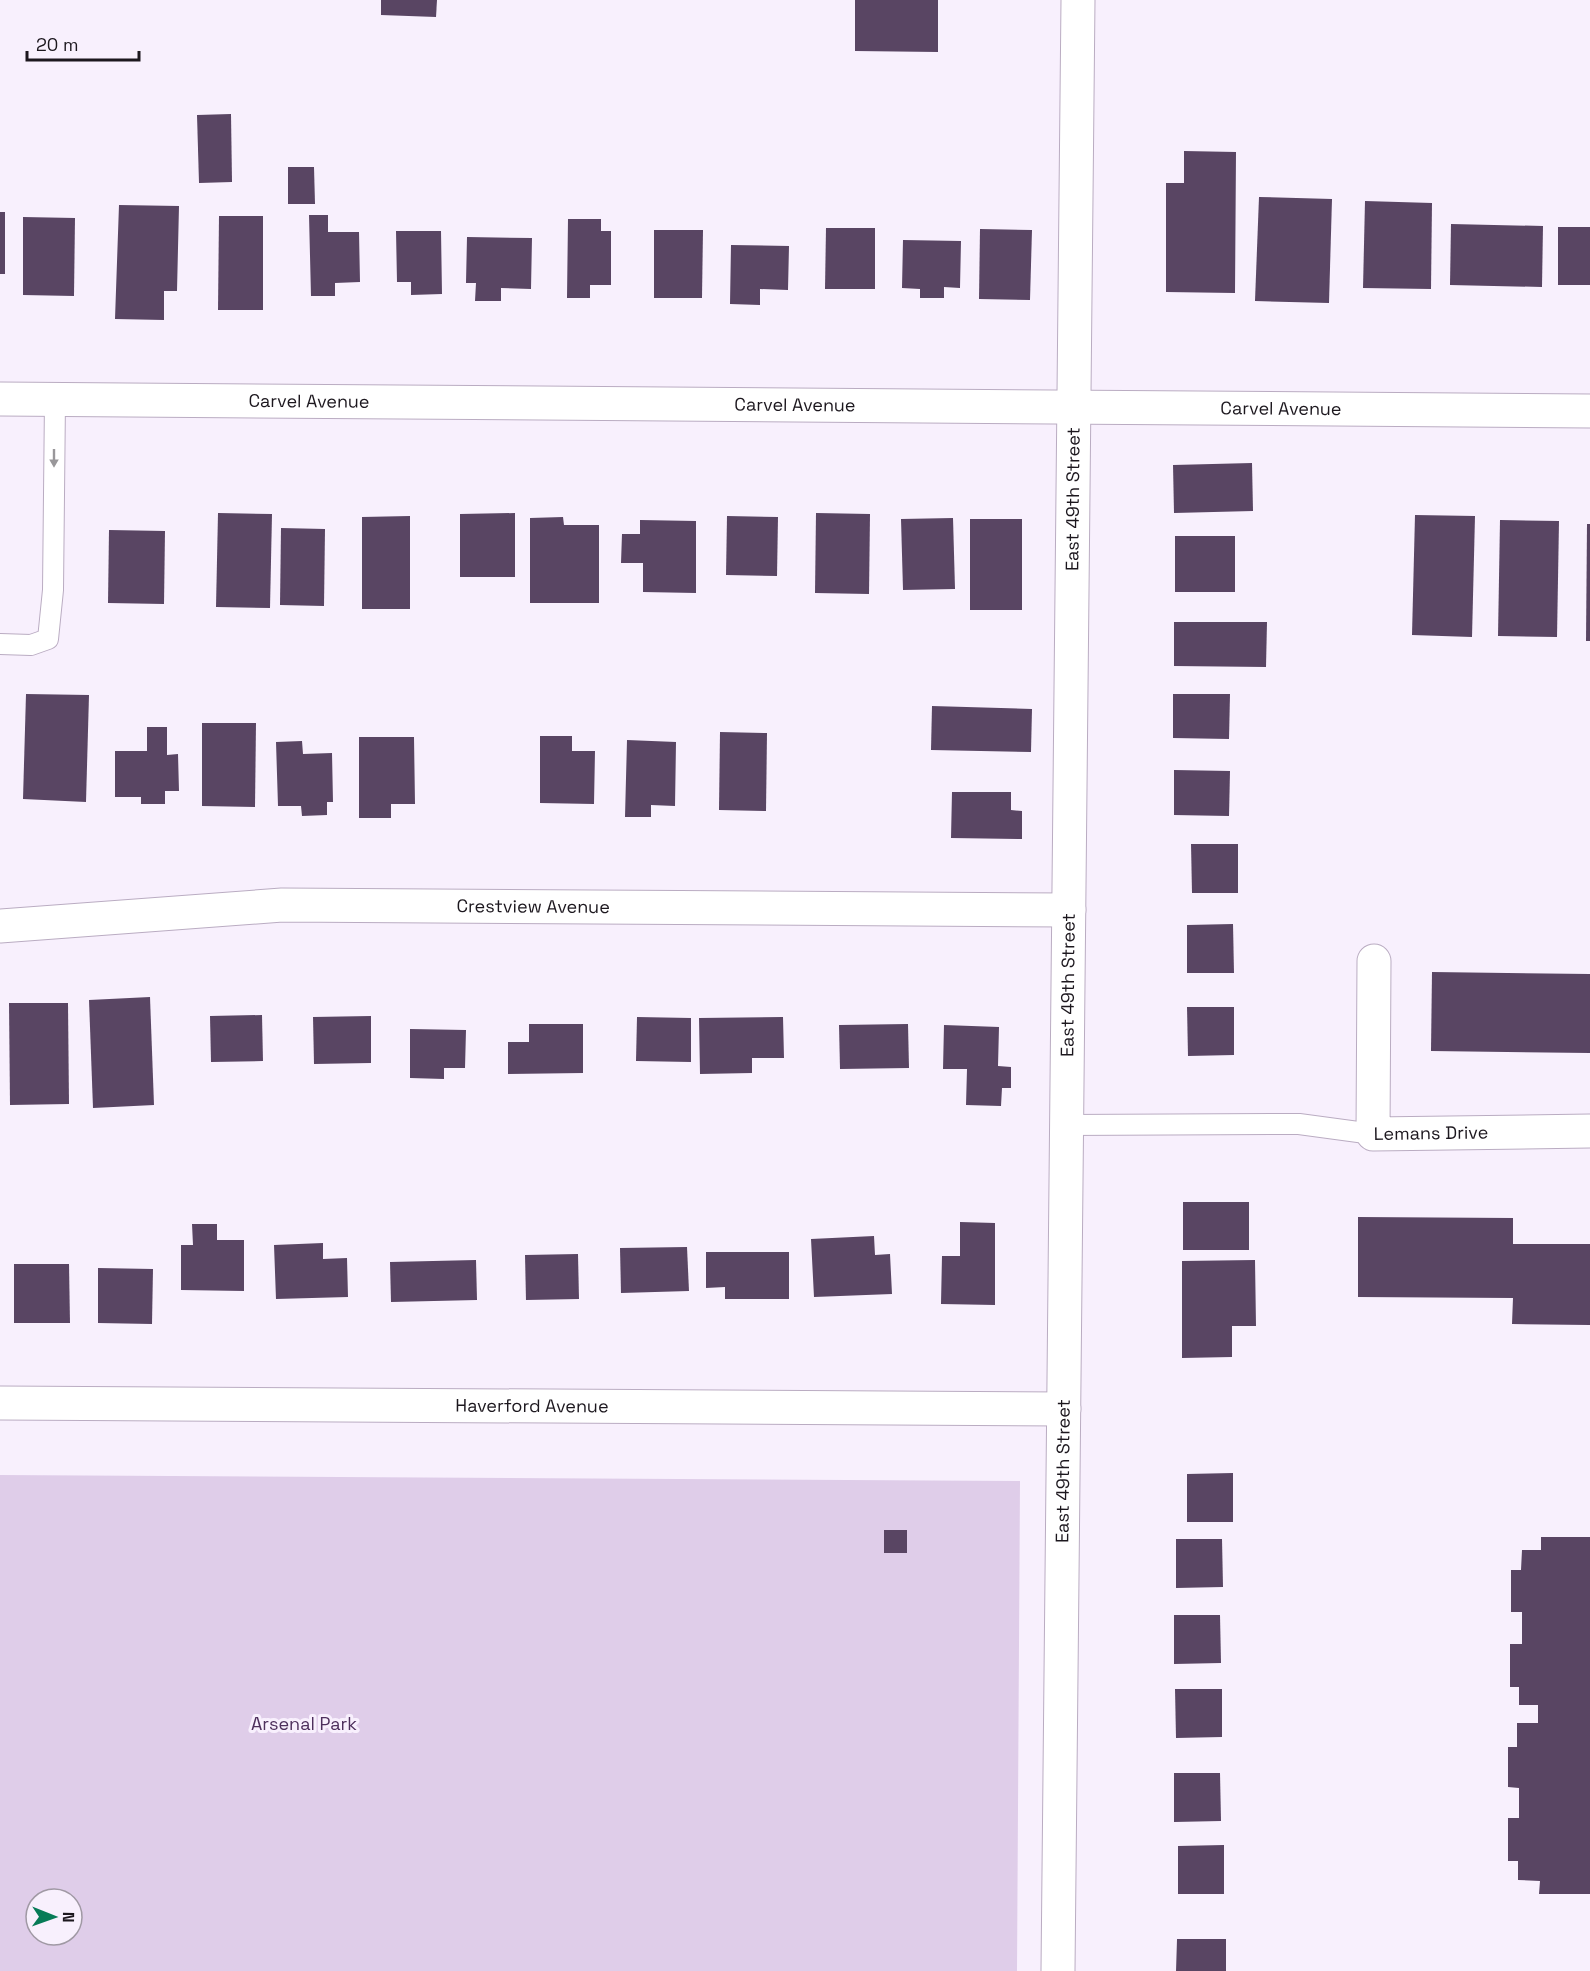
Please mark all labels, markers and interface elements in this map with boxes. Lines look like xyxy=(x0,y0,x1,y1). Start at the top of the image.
scale bar xyxy=(27,24,140,62)
text: 20 m xyxy=(36,33,79,56)
street label: Carvel Avenue xyxy=(248,389,370,413)
street label: Carvel Avenue xyxy=(734,393,856,416)
street label: Carvel Avenue xyxy=(1220,396,1342,420)
street label: East 49th Street xyxy=(1060,427,1085,571)
one-way arrow xyxy=(49,449,59,468)
street label: Crestview Avenue xyxy=(457,894,610,918)
street label: East 49th Street xyxy=(1055,913,1080,1057)
street label: Lemans Drive xyxy=(1374,1120,1488,1145)
street label: Haverford Avenue xyxy=(455,1394,609,1417)
street label: East 49th Street xyxy=(1050,1399,1075,1543)
park label: Arsenal Park xyxy=(251,1712,357,1735)
north arrow xyxy=(24,1887,84,1947)
text: N xyxy=(58,1912,79,1923)

